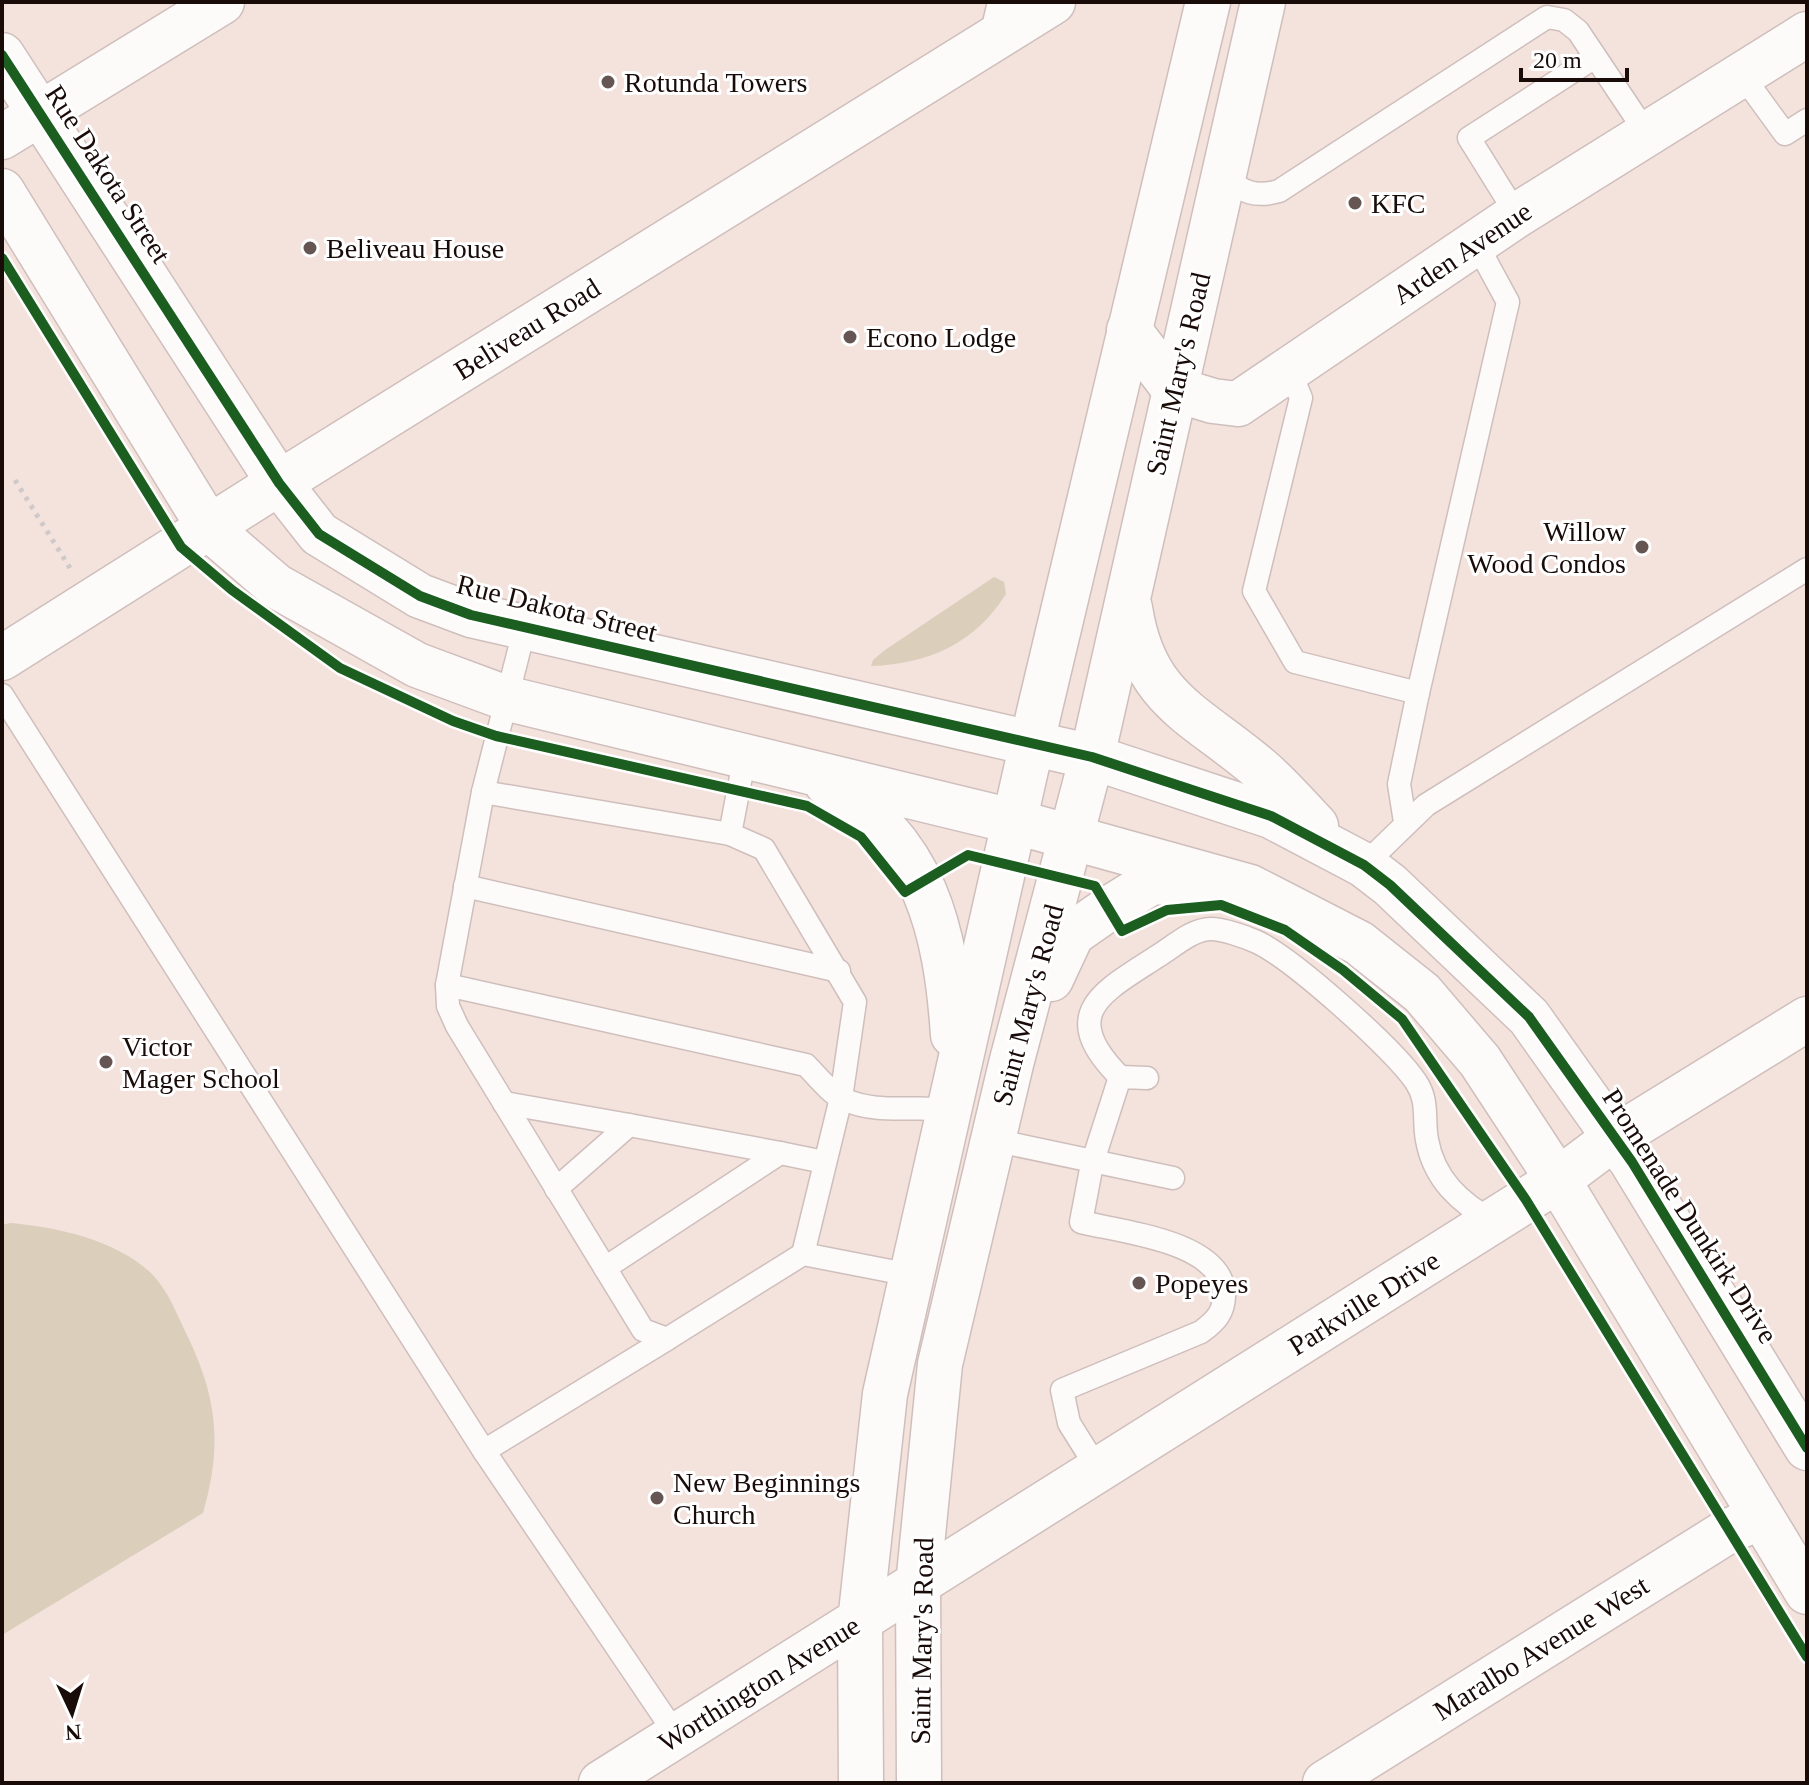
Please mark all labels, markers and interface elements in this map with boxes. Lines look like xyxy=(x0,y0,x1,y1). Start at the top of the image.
scale bar xyxy=(1521,32,1627,82)
text: 20 m xyxy=(1533,47,1582,73)
place label: Rotunda Towers xyxy=(624,67,807,98)
marker: Rotunda Towers xyxy=(599,73,617,91)
street label: Rue Dakota Street xyxy=(39,79,177,269)
place label: KFC xyxy=(1371,188,1425,219)
marker: KFC xyxy=(1346,194,1364,212)
street label: Arden Avenue xyxy=(1387,195,1537,311)
place label: Beliveau House xyxy=(326,233,504,264)
marker: Beliveau House xyxy=(301,239,319,257)
street label: Saint Mary's Road xyxy=(1140,270,1216,478)
street label: Beliveau Road xyxy=(449,272,605,386)
place label: Econo Lodge xyxy=(866,322,1016,353)
marker: Econo Lodge xyxy=(841,328,859,346)
place label: Willow Wood Condos xyxy=(1467,516,1627,579)
marker: Willow Wood Condos xyxy=(1633,538,1651,556)
street label: Rue Dakota Street xyxy=(454,568,661,648)
street label: Saint Mary's Road xyxy=(986,901,1070,1109)
place label: Victor Mager School xyxy=(122,1031,280,1094)
marker: Victor Mager School xyxy=(97,1053,115,1071)
street label: Promenade Dunkirk Drive xyxy=(1596,1083,1784,1349)
street label: Parkville Drive xyxy=(1283,1244,1445,1362)
place label: Popeyes xyxy=(1155,1268,1248,1299)
marker: Popeyes xyxy=(1130,1274,1148,1292)
place label: New Beginnings Church xyxy=(673,1467,860,1530)
marker: New Beginnings Church xyxy=(648,1489,666,1507)
street label: Saint Mary's Road xyxy=(905,1537,939,1745)
street label: Maralbo Avenue West xyxy=(1428,1569,1654,1727)
street label: Worthington Avenue xyxy=(653,1610,865,1758)
north arrow xyxy=(32,1673,112,1753)
text: N xyxy=(64,1719,82,1745)

